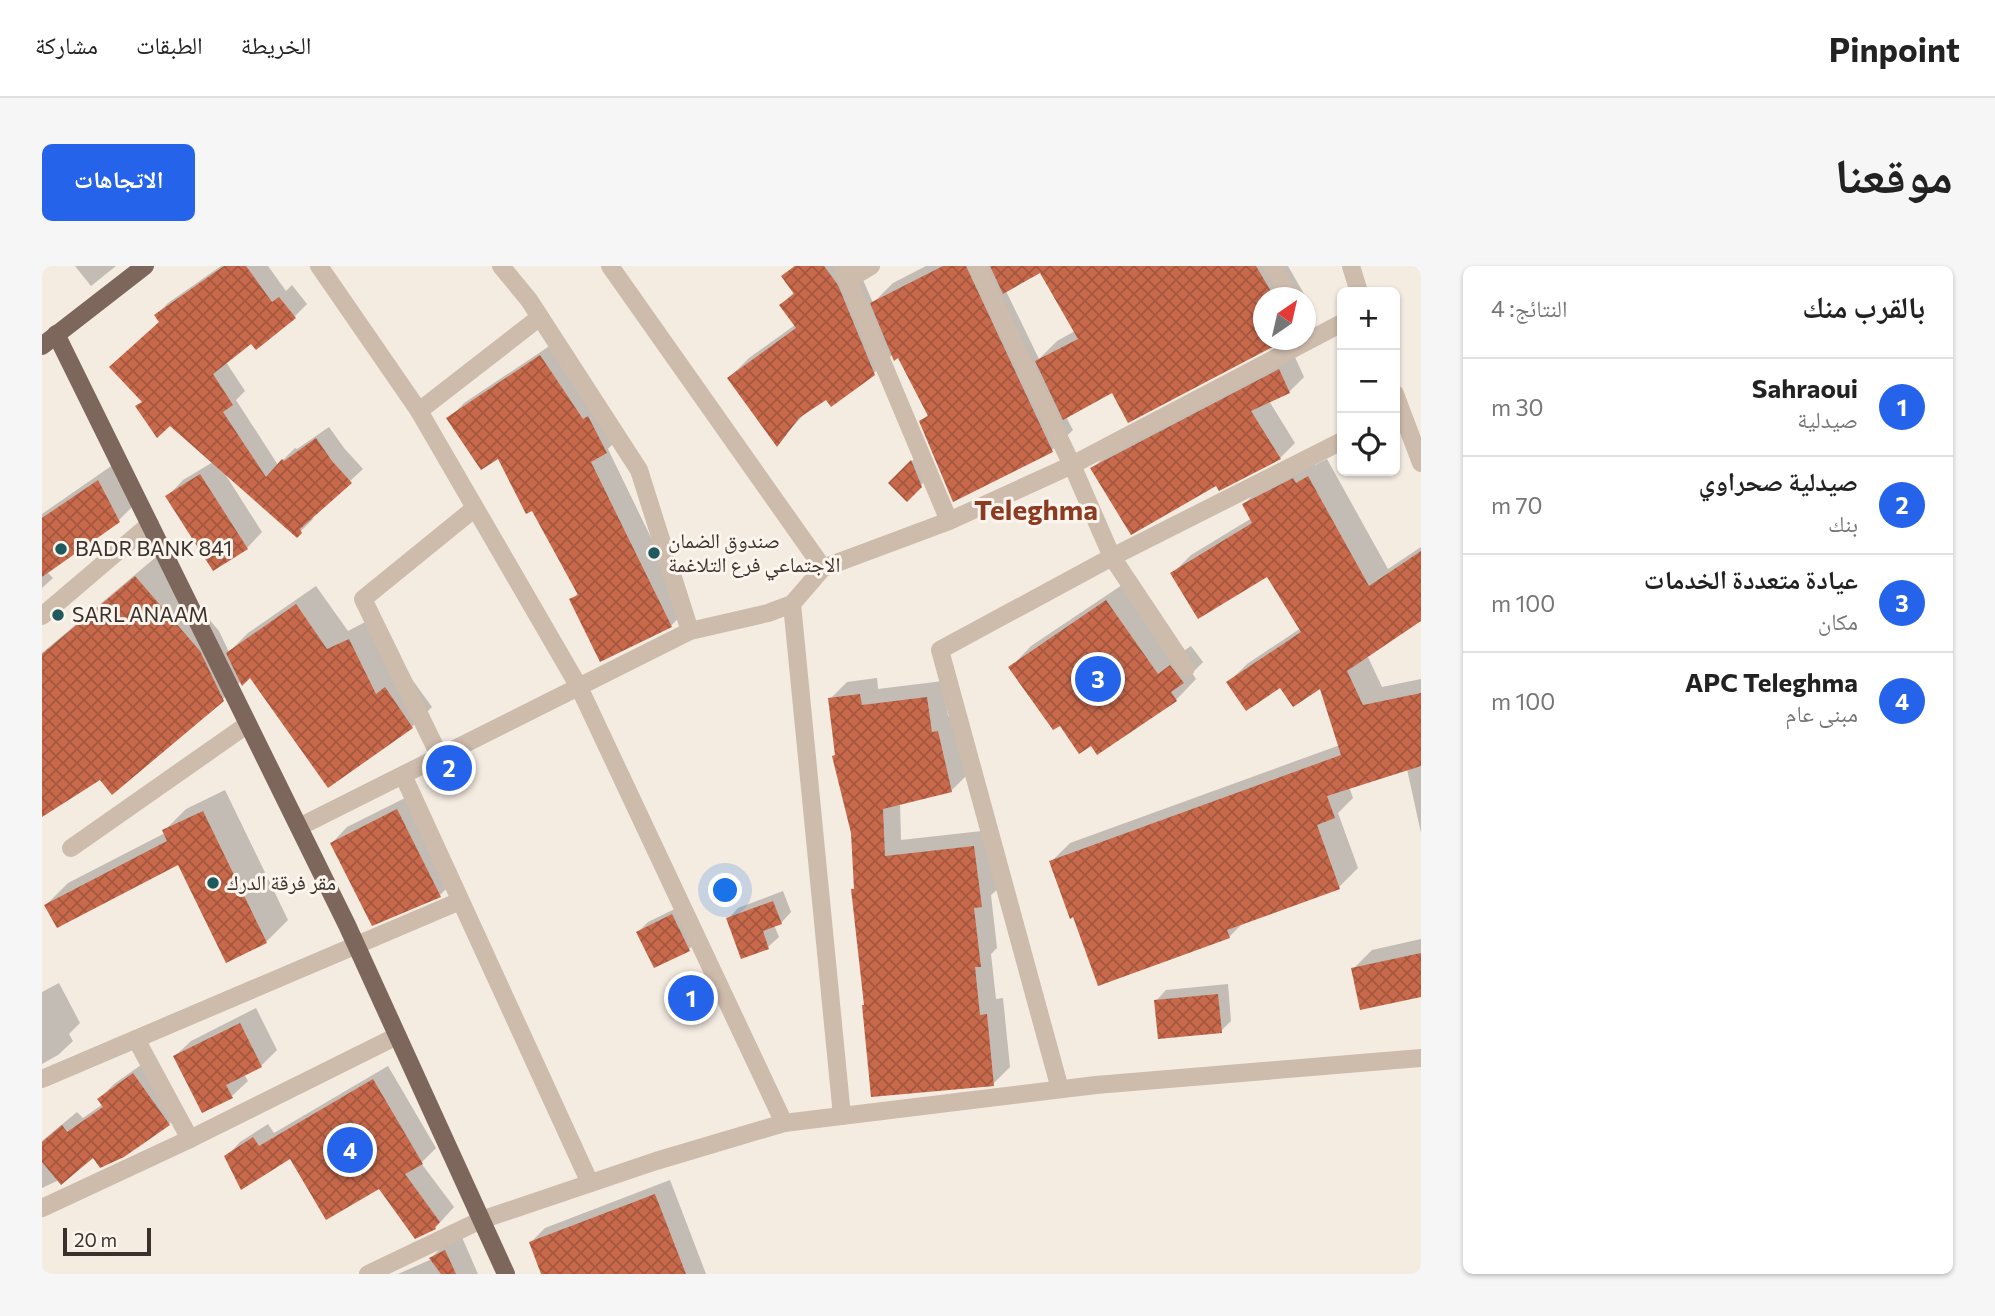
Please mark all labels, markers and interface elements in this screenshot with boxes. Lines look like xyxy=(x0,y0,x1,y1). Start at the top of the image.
text: Pinpoint xyxy=(1829,28,1960,69)
text: مشاركة xyxy=(35,30,98,59)
text: الطبقات xyxy=(136,30,203,59)
text: الخريطة xyxy=(241,30,311,59)
text: موقعنا xyxy=(1835,143,1953,203)
button: الاتجاهات xyxy=(42,144,195,221)
north arrow xyxy=(1253,287,1316,350)
map controls xyxy=(1337,287,1400,476)
button: + xyxy=(1337,287,1400,350)
text: بالقرب منك xyxy=(1802,287,1925,324)
text: النتائج: 4 xyxy=(1491,294,1567,322)
button: − xyxy=(1337,350,1400,413)
text: Sahraoui xyxy=(1752,372,1858,403)
text: 30 m xyxy=(1491,393,1544,421)
text: 1 xyxy=(1897,393,1907,421)
text: صيدلية xyxy=(1797,405,1858,433)
button: locate xyxy=(1337,413,1400,476)
text: صيدلية صحراوي xyxy=(1698,465,1858,496)
text: 70 m xyxy=(1491,491,1543,519)
text: 2 xyxy=(1895,491,1909,519)
district label: Teleghma xyxy=(974,492,1098,526)
text: بنك xyxy=(1828,509,1858,537)
place label: صندوق الضمان الاجتماعي فرع التلاغمة xyxy=(668,527,840,581)
place label: BADR BANK 841 xyxy=(75,535,232,560)
marker: BADR BANK 841 xyxy=(53,541,69,557)
marker: صندوق الضمان الاجتماعي فرع التلاغمة xyxy=(646,545,662,561)
text: عيادة متعددة الخدمات xyxy=(1644,563,1858,594)
text: 100 m xyxy=(1491,589,1555,617)
text: 3 xyxy=(1895,589,1909,617)
place label: SARL ANAAM xyxy=(72,601,208,626)
marker: SARL ANAAM xyxy=(50,607,66,623)
text: مكان xyxy=(1818,607,1858,635)
pin: 3 xyxy=(1075,653,1121,705)
text: APC Teleghma xyxy=(1685,666,1858,697)
text: 100 m xyxy=(1491,687,1555,715)
text: 4 xyxy=(1895,687,1909,715)
text: مبنى عام xyxy=(1785,699,1858,727)
pin: 2 xyxy=(426,742,472,794)
place label: مقر فرقة الدرك xyxy=(227,869,336,894)
your location xyxy=(708,873,742,907)
marker: مقر فرقة الدرك xyxy=(205,875,221,891)
pin: 1 xyxy=(668,972,714,1024)
pin: 4 xyxy=(327,1124,373,1176)
scale bar xyxy=(63,1225,150,1257)
text: 20 m xyxy=(74,1228,117,1251)

